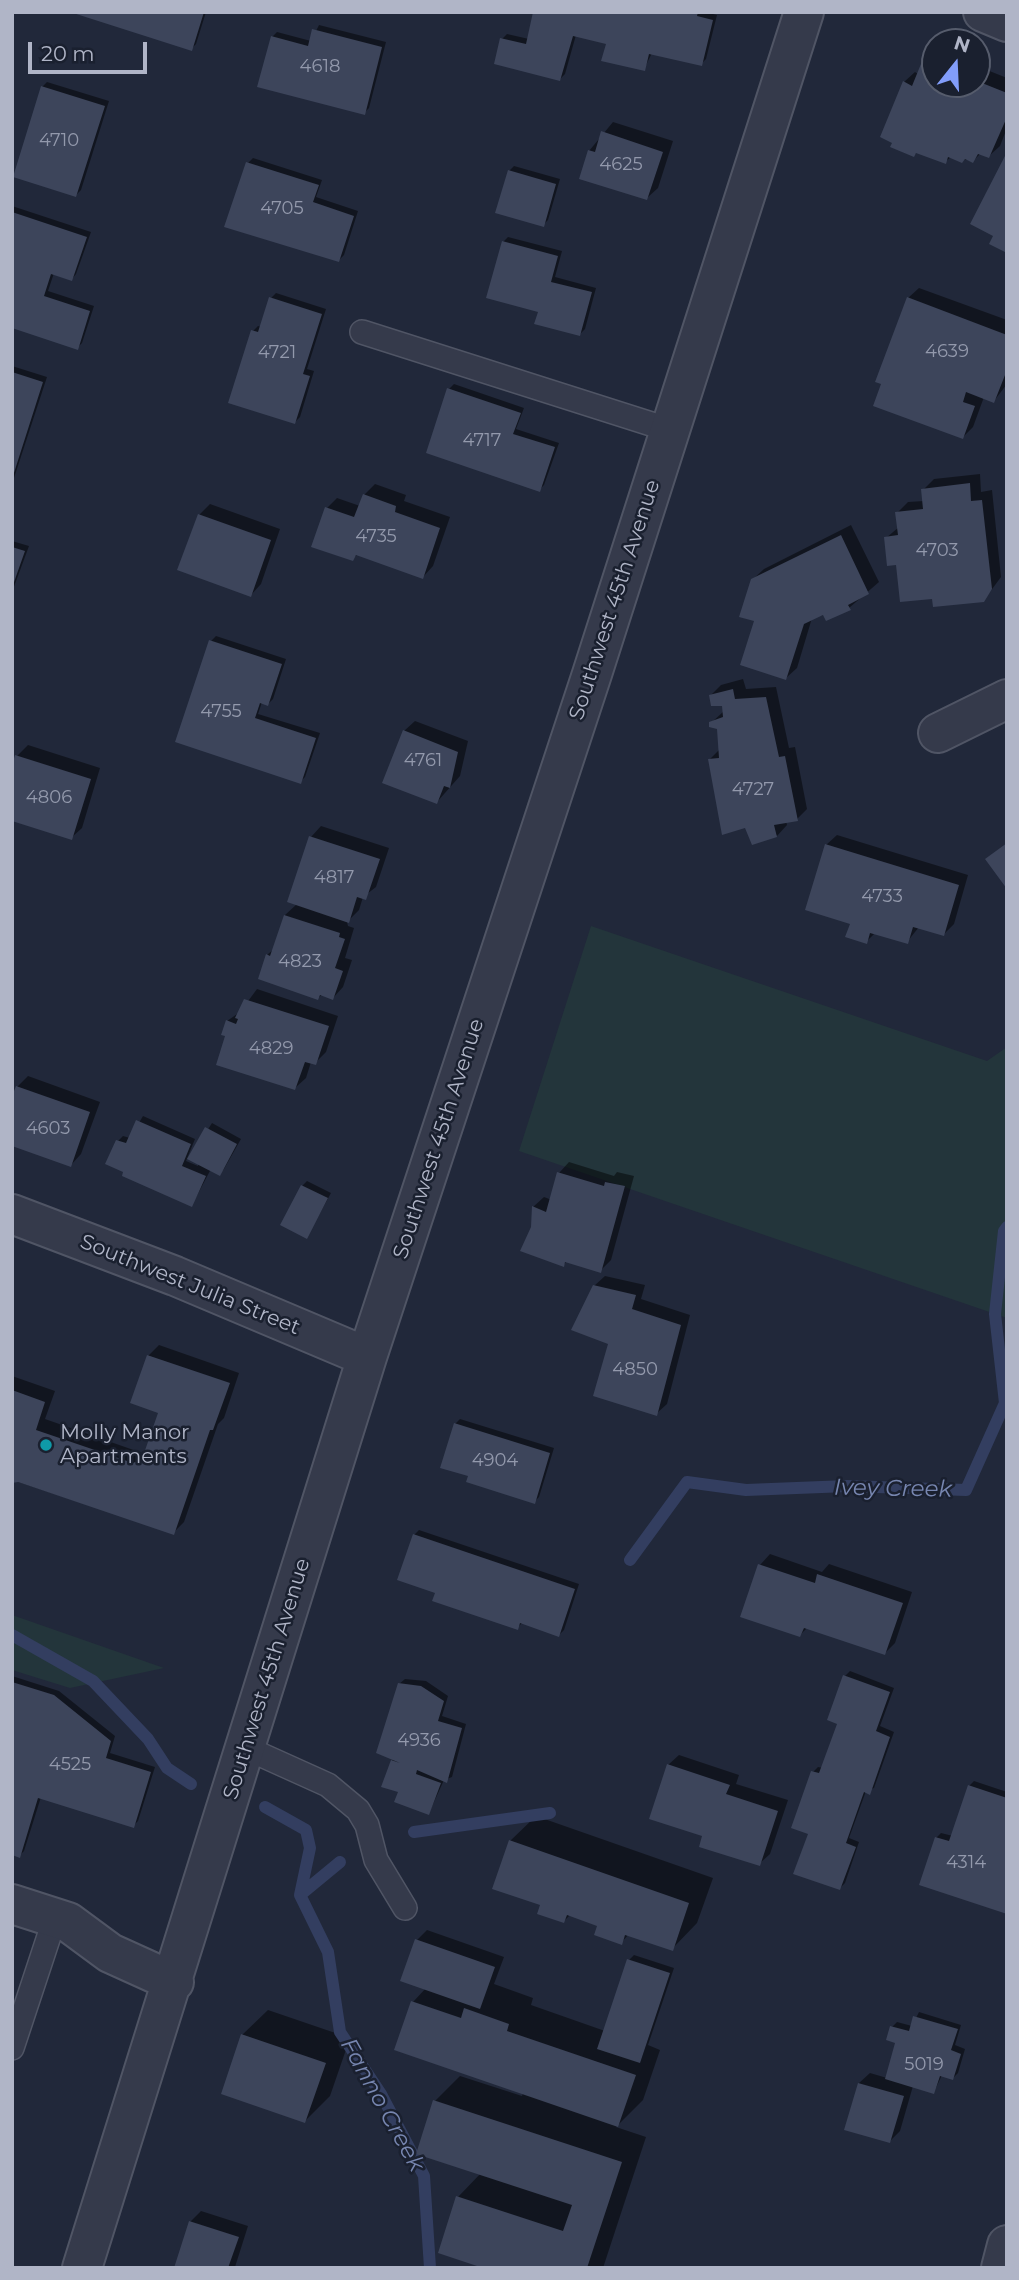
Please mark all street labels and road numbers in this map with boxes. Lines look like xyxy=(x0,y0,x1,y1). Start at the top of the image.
street label: Southwest 45th Avenue xyxy=(564,477,666,723)
street label: Southwest 45th Avenue xyxy=(388,1016,490,1262)
street label: Southwest Julia Street xyxy=(76,1229,304,1341)
street label: Southwest 45th Avenue xyxy=(218,1555,316,1803)

